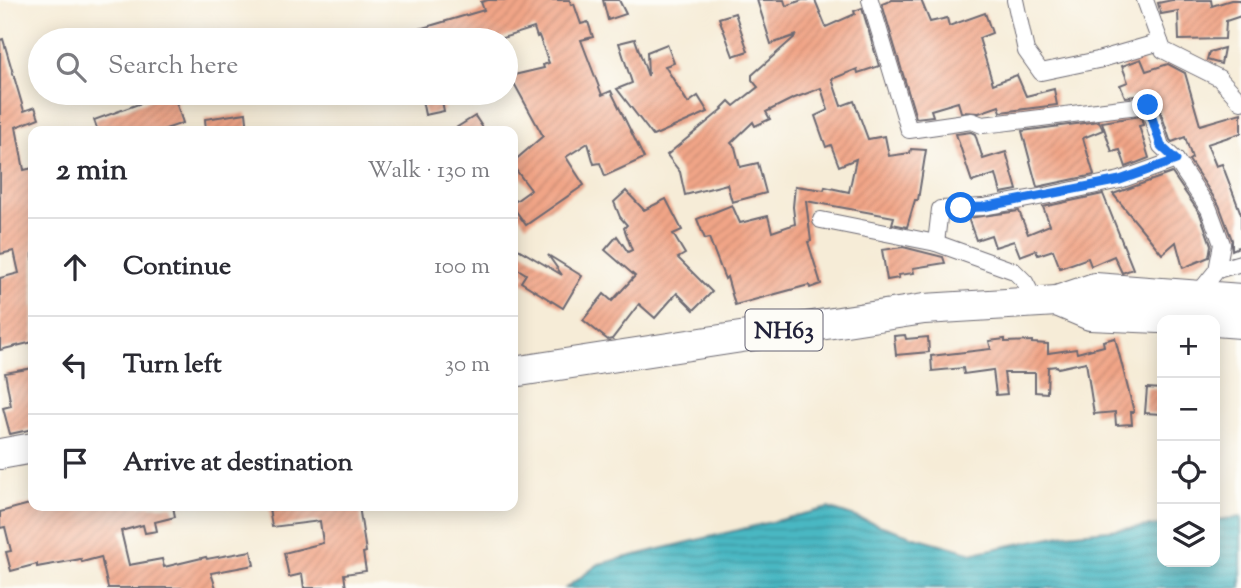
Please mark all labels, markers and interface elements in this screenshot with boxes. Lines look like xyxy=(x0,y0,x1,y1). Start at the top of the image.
search box xyxy=(28,28,518,105)
icon: search xyxy=(52,48,90,86)
text: Search here xyxy=(108,48,238,85)
route end xyxy=(1132,89,1163,120)
text: 2 min xyxy=(56,150,128,193)
text: Walk · 130 m xyxy=(367,155,490,188)
route start xyxy=(945,192,976,223)
icon: ahead xyxy=(56,248,94,286)
text: Continue xyxy=(123,249,231,286)
text: 100 m xyxy=(434,251,490,284)
road number: NH63 xyxy=(746,310,822,351)
map controls xyxy=(1157,315,1220,567)
button: + xyxy=(1157,315,1220,378)
icon: left xyxy=(56,346,94,384)
text: Turn left xyxy=(123,347,222,384)
text: 30 m xyxy=(445,349,490,382)
button: − xyxy=(1157,378,1220,441)
button: locate xyxy=(1157,441,1220,504)
icon: arrive xyxy=(56,444,94,482)
text: Arrive at destination xyxy=(123,445,353,482)
button: layers xyxy=(1157,504,1220,567)

